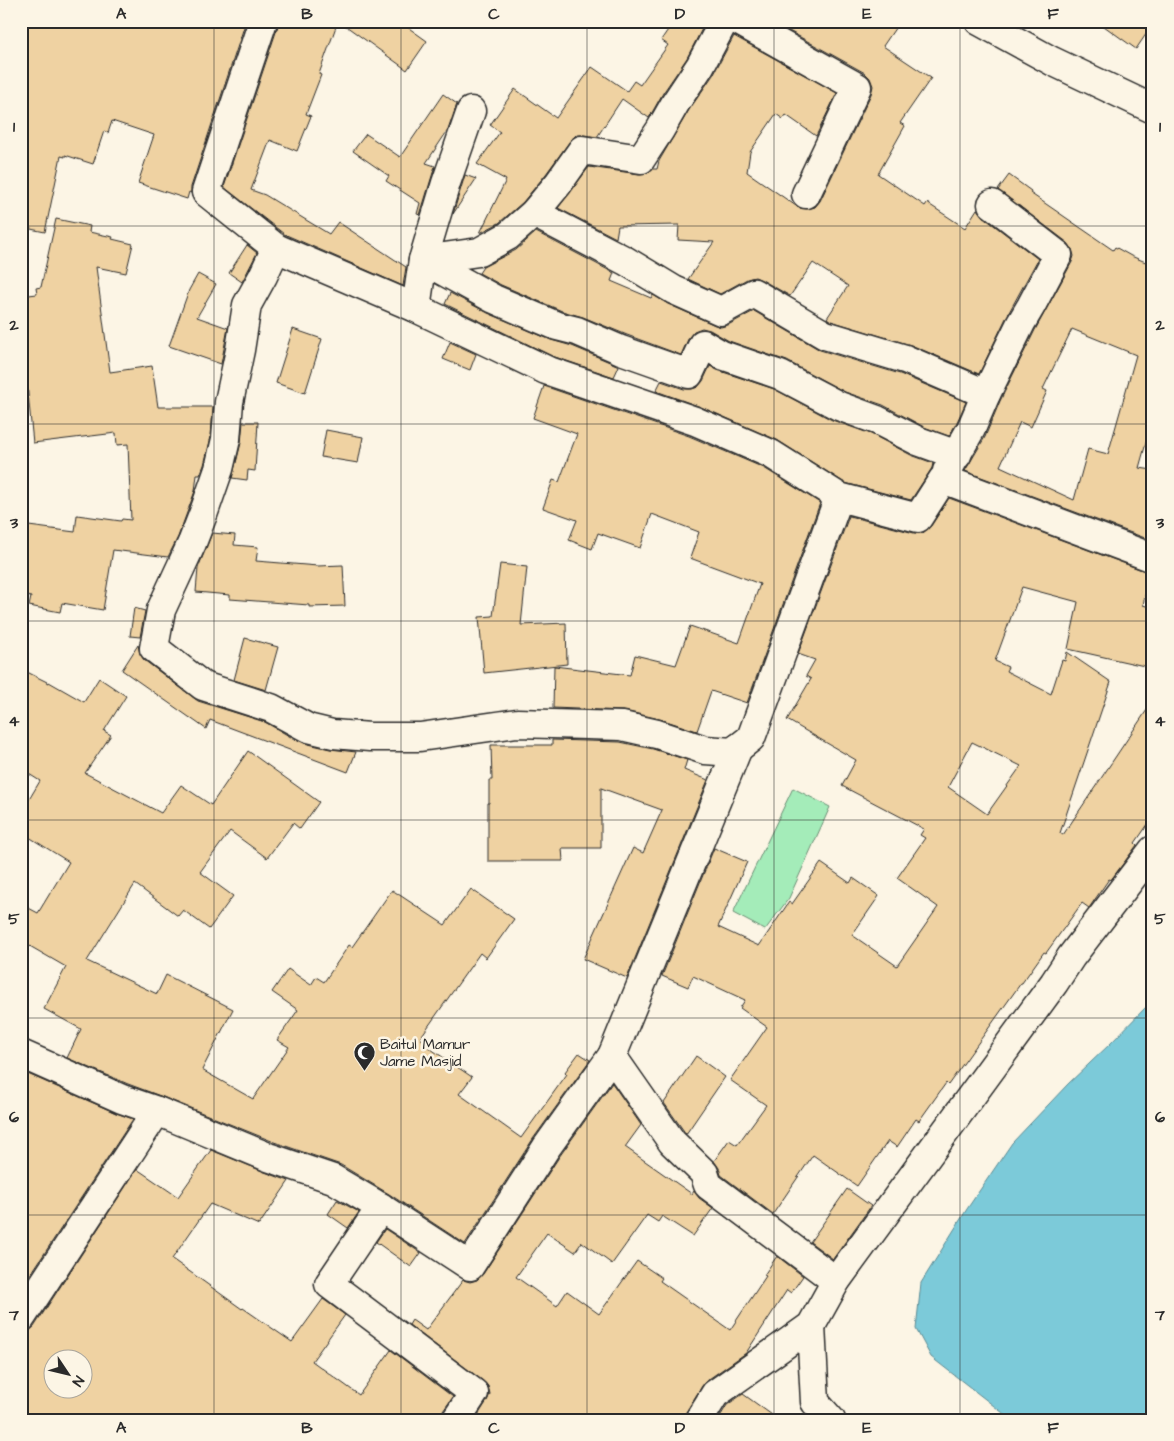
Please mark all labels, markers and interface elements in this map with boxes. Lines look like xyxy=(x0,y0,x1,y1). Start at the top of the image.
text: A xyxy=(116,3,127,25)
text: B xyxy=(301,3,313,25)
text: C xyxy=(488,3,500,25)
text: D xyxy=(675,3,686,25)
text: E xyxy=(862,3,872,25)
text: F xyxy=(1047,3,1059,25)
text: 1 xyxy=(13,116,16,138)
text: 1 xyxy=(1159,116,1162,138)
text: 2 xyxy=(8,314,19,336)
text: 2 xyxy=(1154,314,1165,336)
text: 3 xyxy=(9,512,19,534)
text: 3 xyxy=(1155,512,1165,534)
text: 4 xyxy=(9,710,20,732)
text: 4 xyxy=(1155,710,1166,732)
text: 5 xyxy=(8,908,20,930)
text: 5 xyxy=(1154,908,1166,930)
place label: Baitul Mamur Jame Masjid xyxy=(380,1034,470,1072)
mosque icon: Baitul Mamur Jame Masjid xyxy=(352,1041,376,1072)
text: 6 xyxy=(9,1106,19,1128)
text: 6 xyxy=(1155,1106,1165,1128)
text: 7 xyxy=(8,1304,19,1326)
text: 7 xyxy=(1154,1304,1165,1326)
north arrow xyxy=(42,1348,92,1398)
text: N xyxy=(67,1372,89,1390)
text: A xyxy=(116,1417,127,1439)
text: B xyxy=(301,1417,313,1439)
text: C xyxy=(488,1417,500,1439)
text: D xyxy=(675,1417,686,1439)
text: E xyxy=(862,1417,872,1439)
text: F xyxy=(1047,1417,1059,1439)

